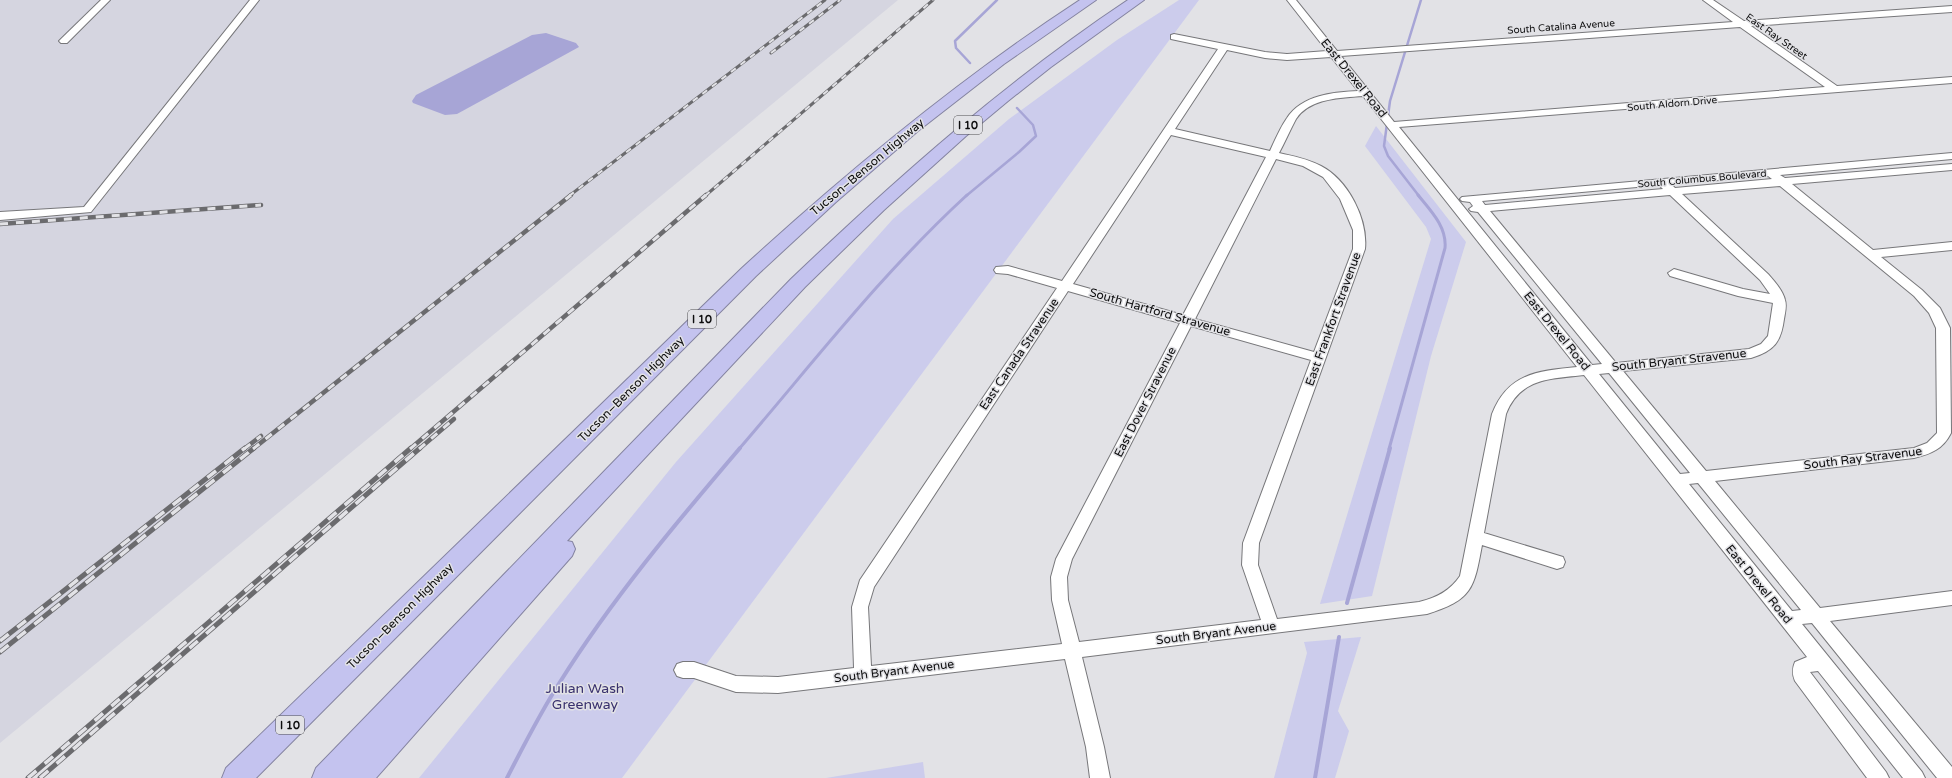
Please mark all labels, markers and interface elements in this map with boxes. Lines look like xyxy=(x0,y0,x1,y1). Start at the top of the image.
street label: East Ray Street xyxy=(1743,11,1810,63)
street label: South Catalina Avenue xyxy=(1507,17,1616,37)
street label: East Drexel Road xyxy=(1318,36,1390,120)
street label: South Aldorn Drive xyxy=(1627,94,1718,114)
street label: Tucson–Benson Highway xyxy=(807,115,927,219)
road number: I 10 xyxy=(954,116,982,134)
street label: South Columbus Boulevard xyxy=(1637,167,1767,191)
street label: East Frankfort Stravenue xyxy=(1302,250,1364,388)
street label: South Hartford Stravenue xyxy=(1088,285,1232,339)
street label: East Drexel Road xyxy=(1521,289,1593,373)
street label: East Canada Stravenue xyxy=(976,295,1062,413)
road number: I 10 xyxy=(688,310,716,328)
street label: Tucson–Benson Highway xyxy=(575,333,687,445)
street label: East Dover Stravenue xyxy=(1111,344,1179,459)
street label: South Bryant Stravenue xyxy=(1611,346,1747,374)
street label: South Ray Stravenue xyxy=(1803,444,1923,472)
street label: East Drexel Road xyxy=(1723,542,1795,626)
street label: Tucson–Benson Highway xyxy=(344,560,456,672)
street label: South Bryant Avenue xyxy=(1155,619,1277,647)
street label: South Bryant Avenue xyxy=(833,657,955,685)
park label: Julian Wash Greenway xyxy=(546,680,624,713)
road number: I 10 xyxy=(276,716,304,734)

